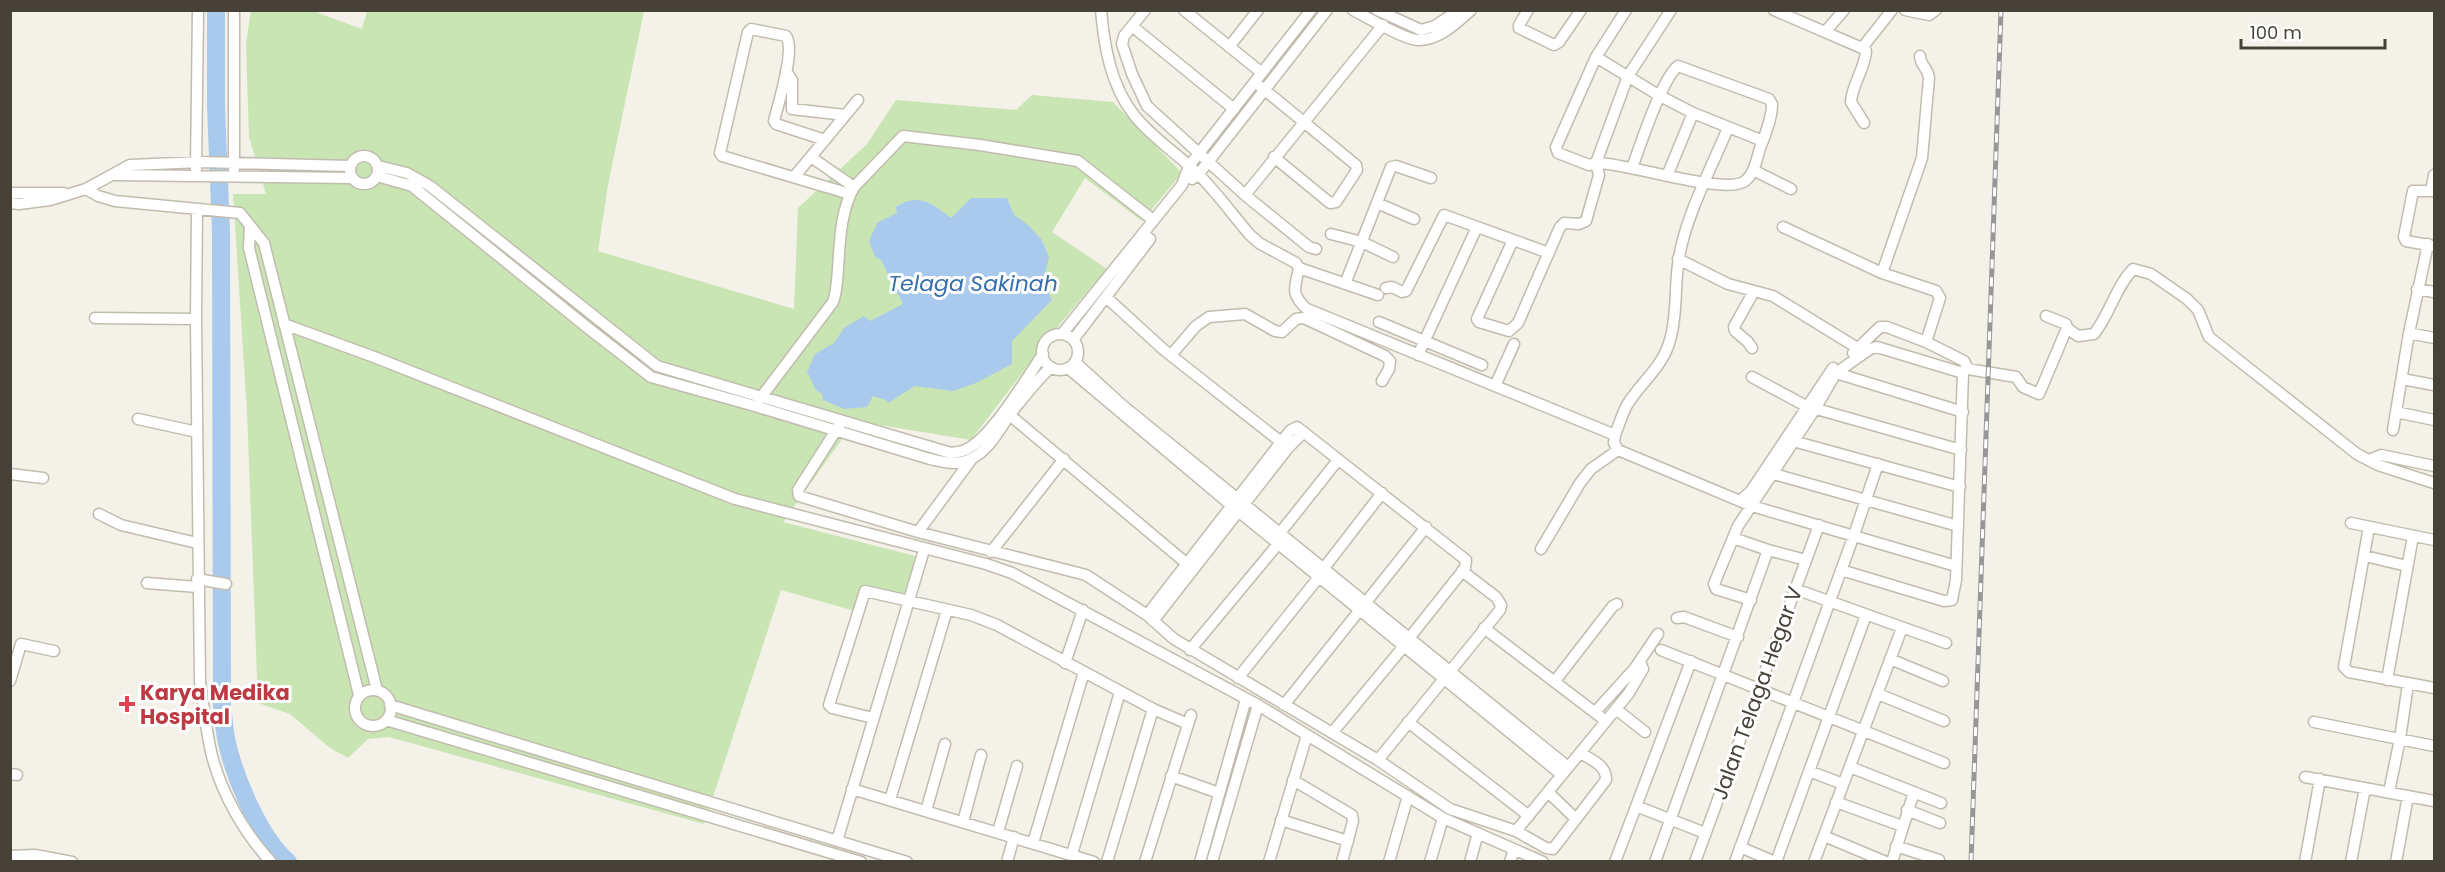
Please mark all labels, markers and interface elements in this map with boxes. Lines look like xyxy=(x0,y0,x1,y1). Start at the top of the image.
scale bar xyxy=(2241,12,2385,50)
text: 100 m xyxy=(2250,20,2302,45)
water label: Telaga Sakinah xyxy=(888,268,1058,299)
street label: Jalan Telaga Hegar V xyxy=(1705,582,1809,804)
place label: Karya Medika Hospital xyxy=(140,678,290,731)
marker: Karya Medika Hospital xyxy=(118,695,136,713)

